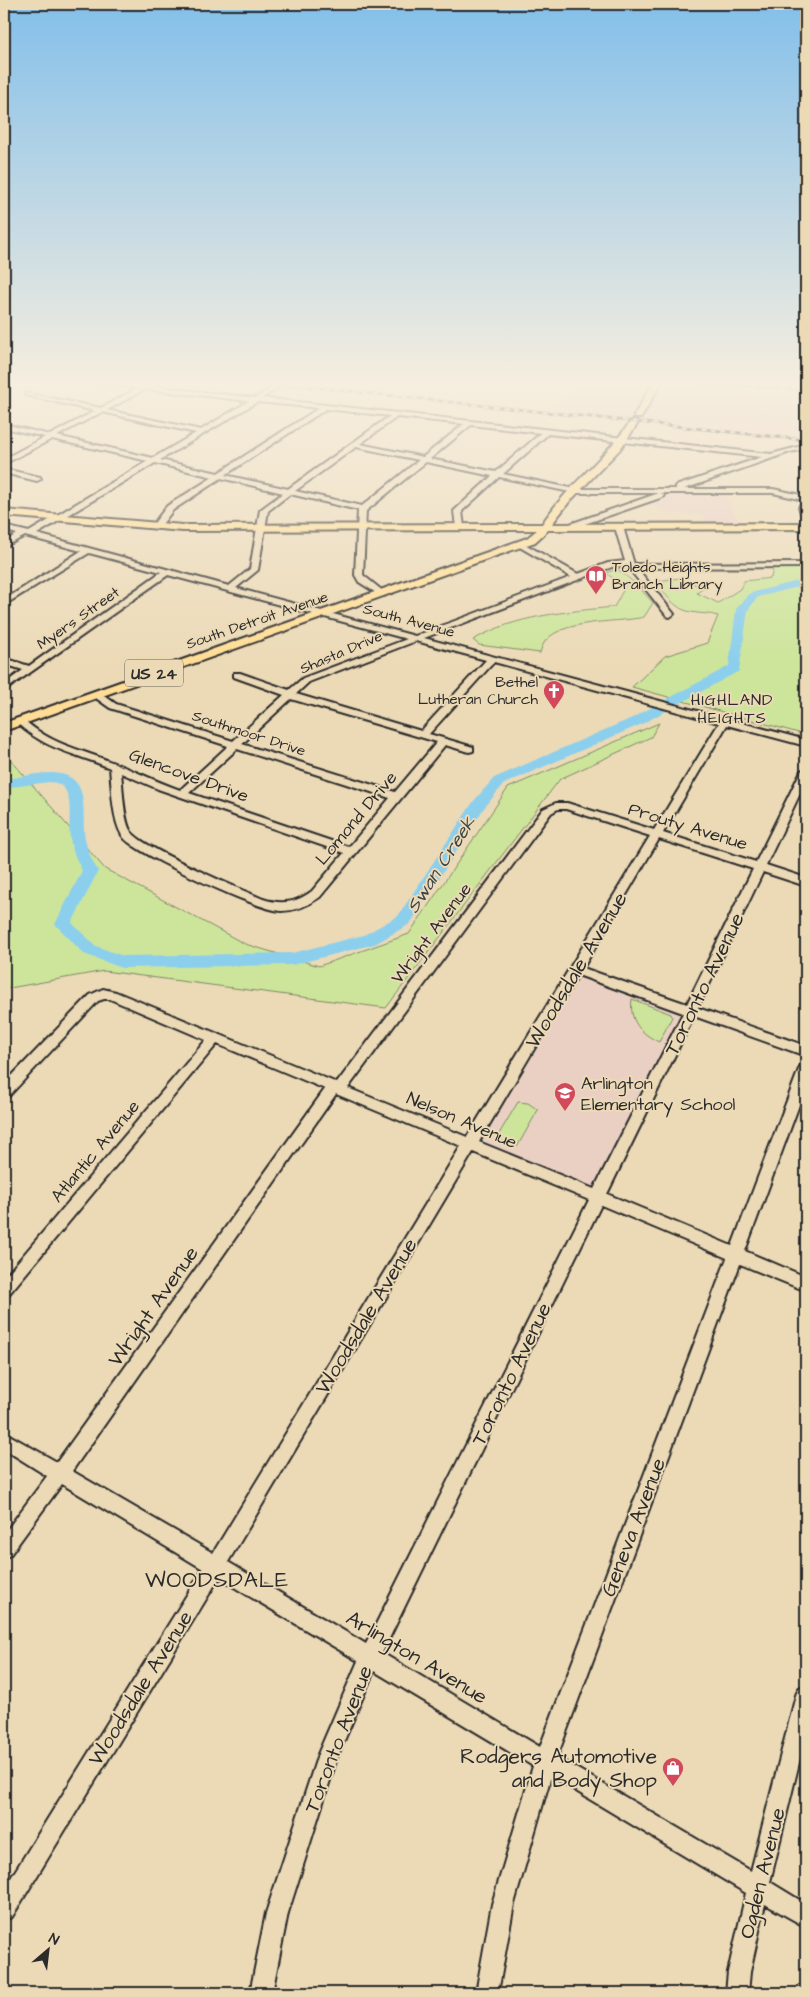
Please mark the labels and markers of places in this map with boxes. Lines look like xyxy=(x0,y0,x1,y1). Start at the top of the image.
place label: Toledo Heights Branch Library xyxy=(612,557,723,596)
library icon: Toledo Heights Branch Library xyxy=(584,564,608,595)
place label: Bethel Lutheran Church xyxy=(418,672,539,710)
church icon: Bethel Lutheran Church xyxy=(542,679,566,710)
place label: Arlington Elementary School xyxy=(581,1071,736,1118)
school or university icon: Arlington Elementary School xyxy=(553,1081,577,1112)
place label: Rodgers Automotive and Body Shop xyxy=(460,1742,657,1797)
shop icon: Rodgers Automotive and Body Shop xyxy=(661,1756,685,1787)

